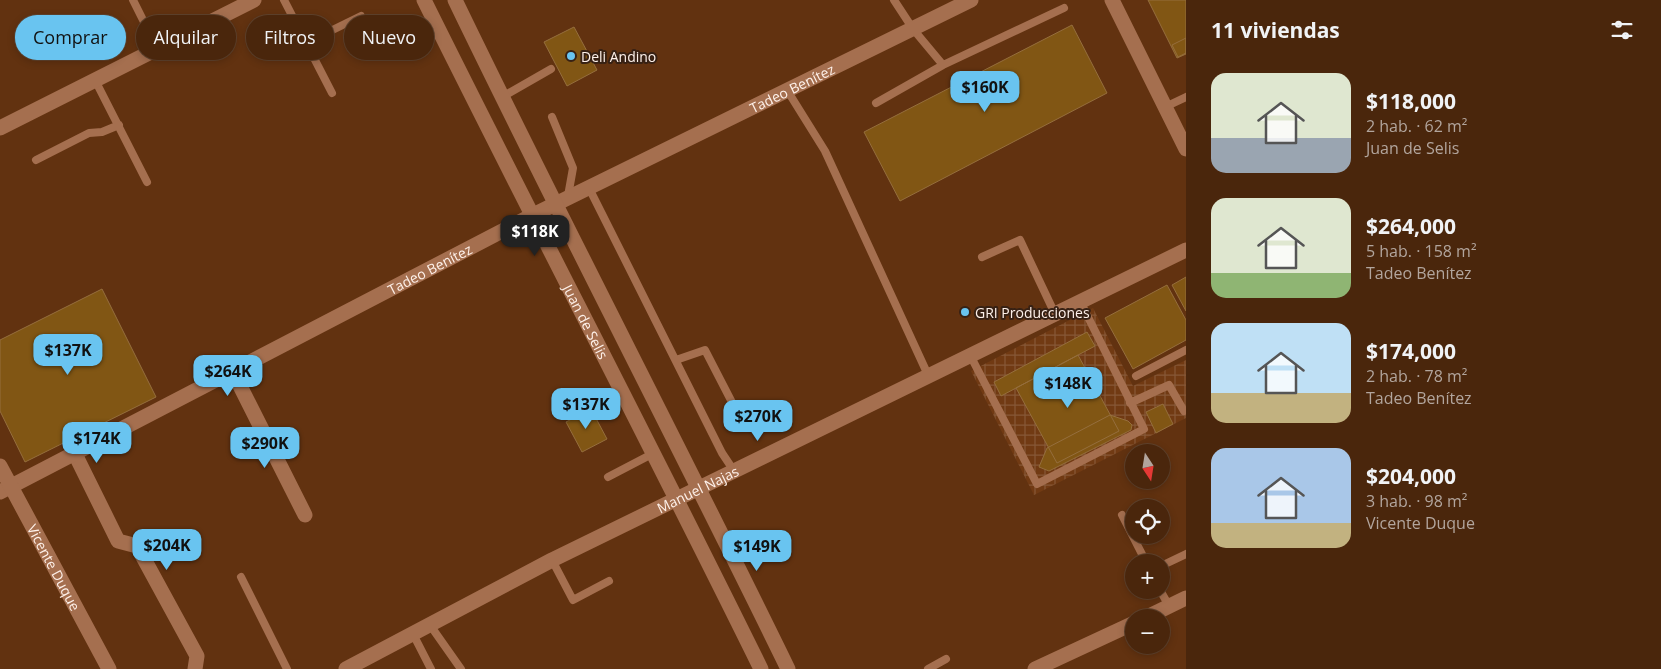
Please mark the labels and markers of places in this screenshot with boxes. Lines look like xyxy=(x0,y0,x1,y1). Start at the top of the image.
place label: Deli Andino xyxy=(581,47,656,66)
marker: Deli Andino xyxy=(565,50,577,62)
pin: $160K xyxy=(950,70,1020,113)
pin: $118K xyxy=(500,214,570,257)
place label: GRI Producciones xyxy=(975,303,1090,322)
marker: GRI Producciones xyxy=(959,306,971,318)
pin: $137K xyxy=(33,334,103,376)
pin: $264K xyxy=(193,354,263,397)
pin: $148K xyxy=(1033,366,1103,409)
pin: $137K xyxy=(551,388,621,430)
pin: $270K xyxy=(723,400,793,442)
pin: $174K xyxy=(62,422,132,464)
pin: $290K xyxy=(230,426,300,469)
pin: $204K xyxy=(132,528,202,571)
pin: $149K xyxy=(722,530,792,572)

